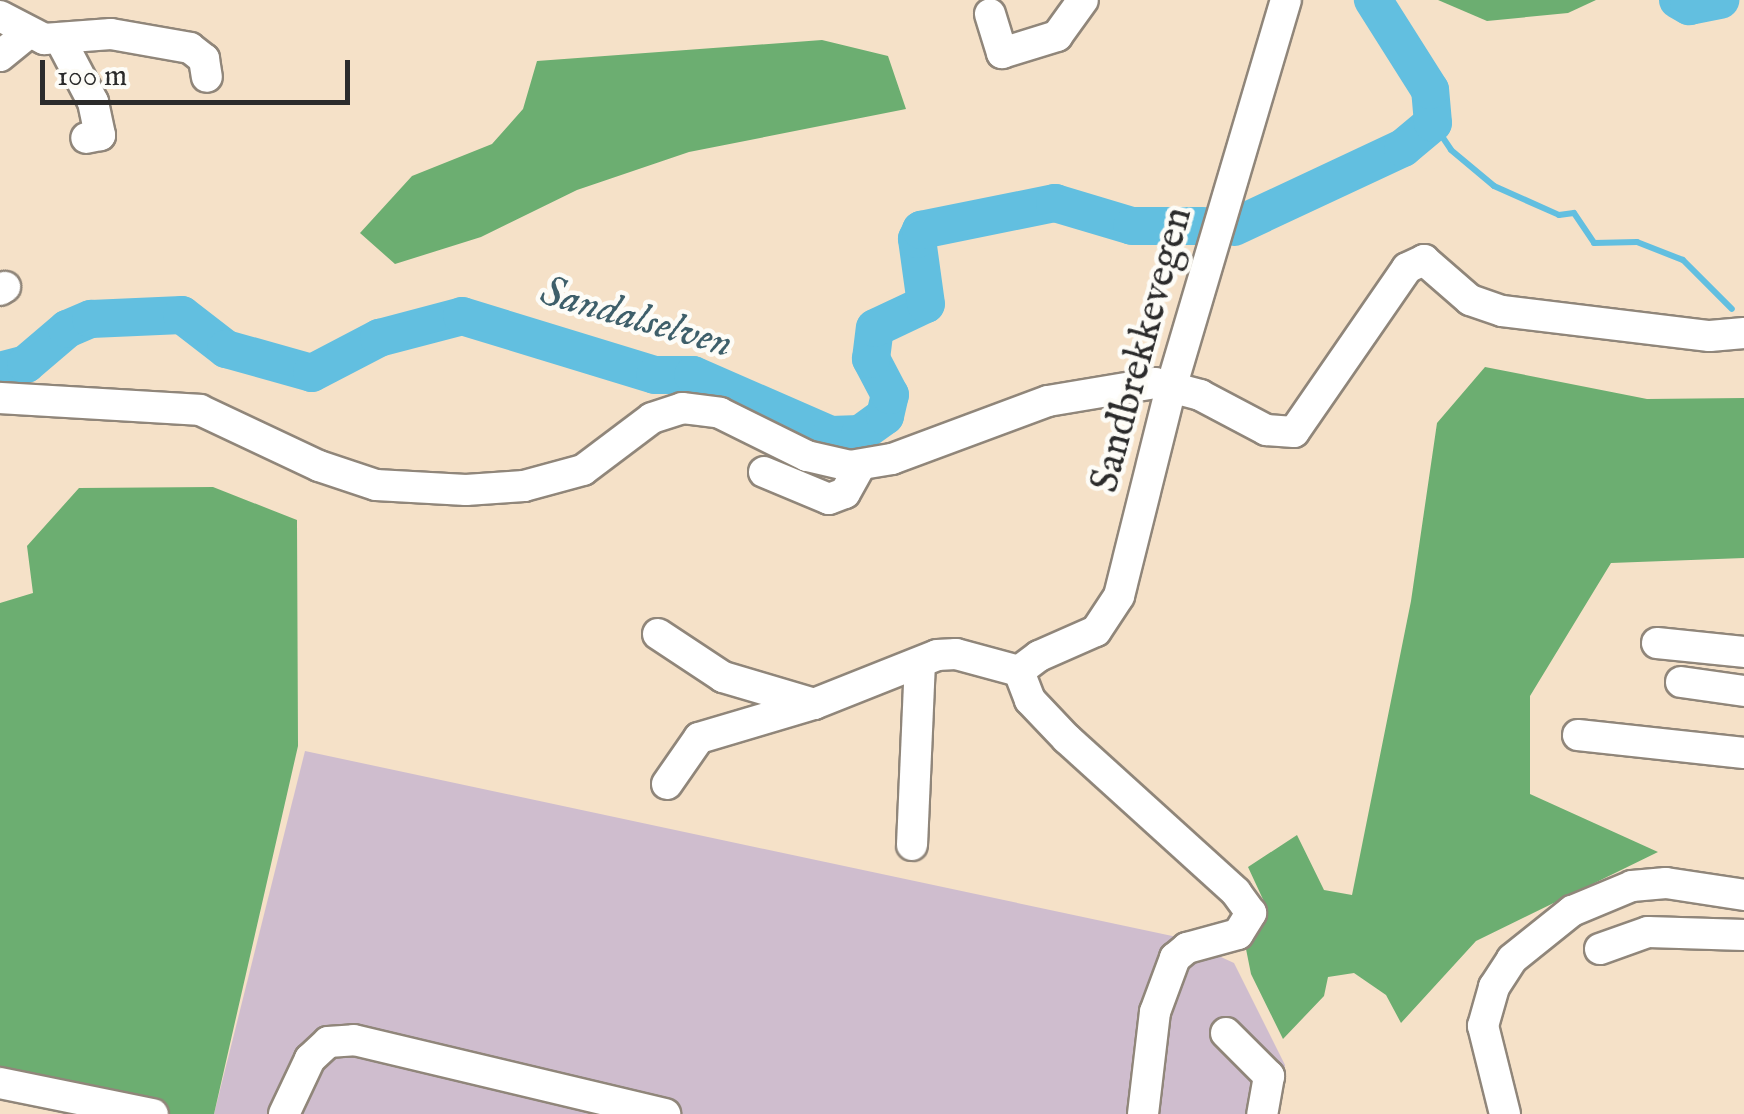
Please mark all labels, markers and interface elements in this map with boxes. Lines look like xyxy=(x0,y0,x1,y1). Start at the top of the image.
scale bar xyxy=(45,40,355,102)
text: 100 m xyxy=(57,58,127,96)
street label: Sandbrekkevegen xyxy=(1082,202,1204,498)
water label: Sandalselven xyxy=(534,268,738,370)

